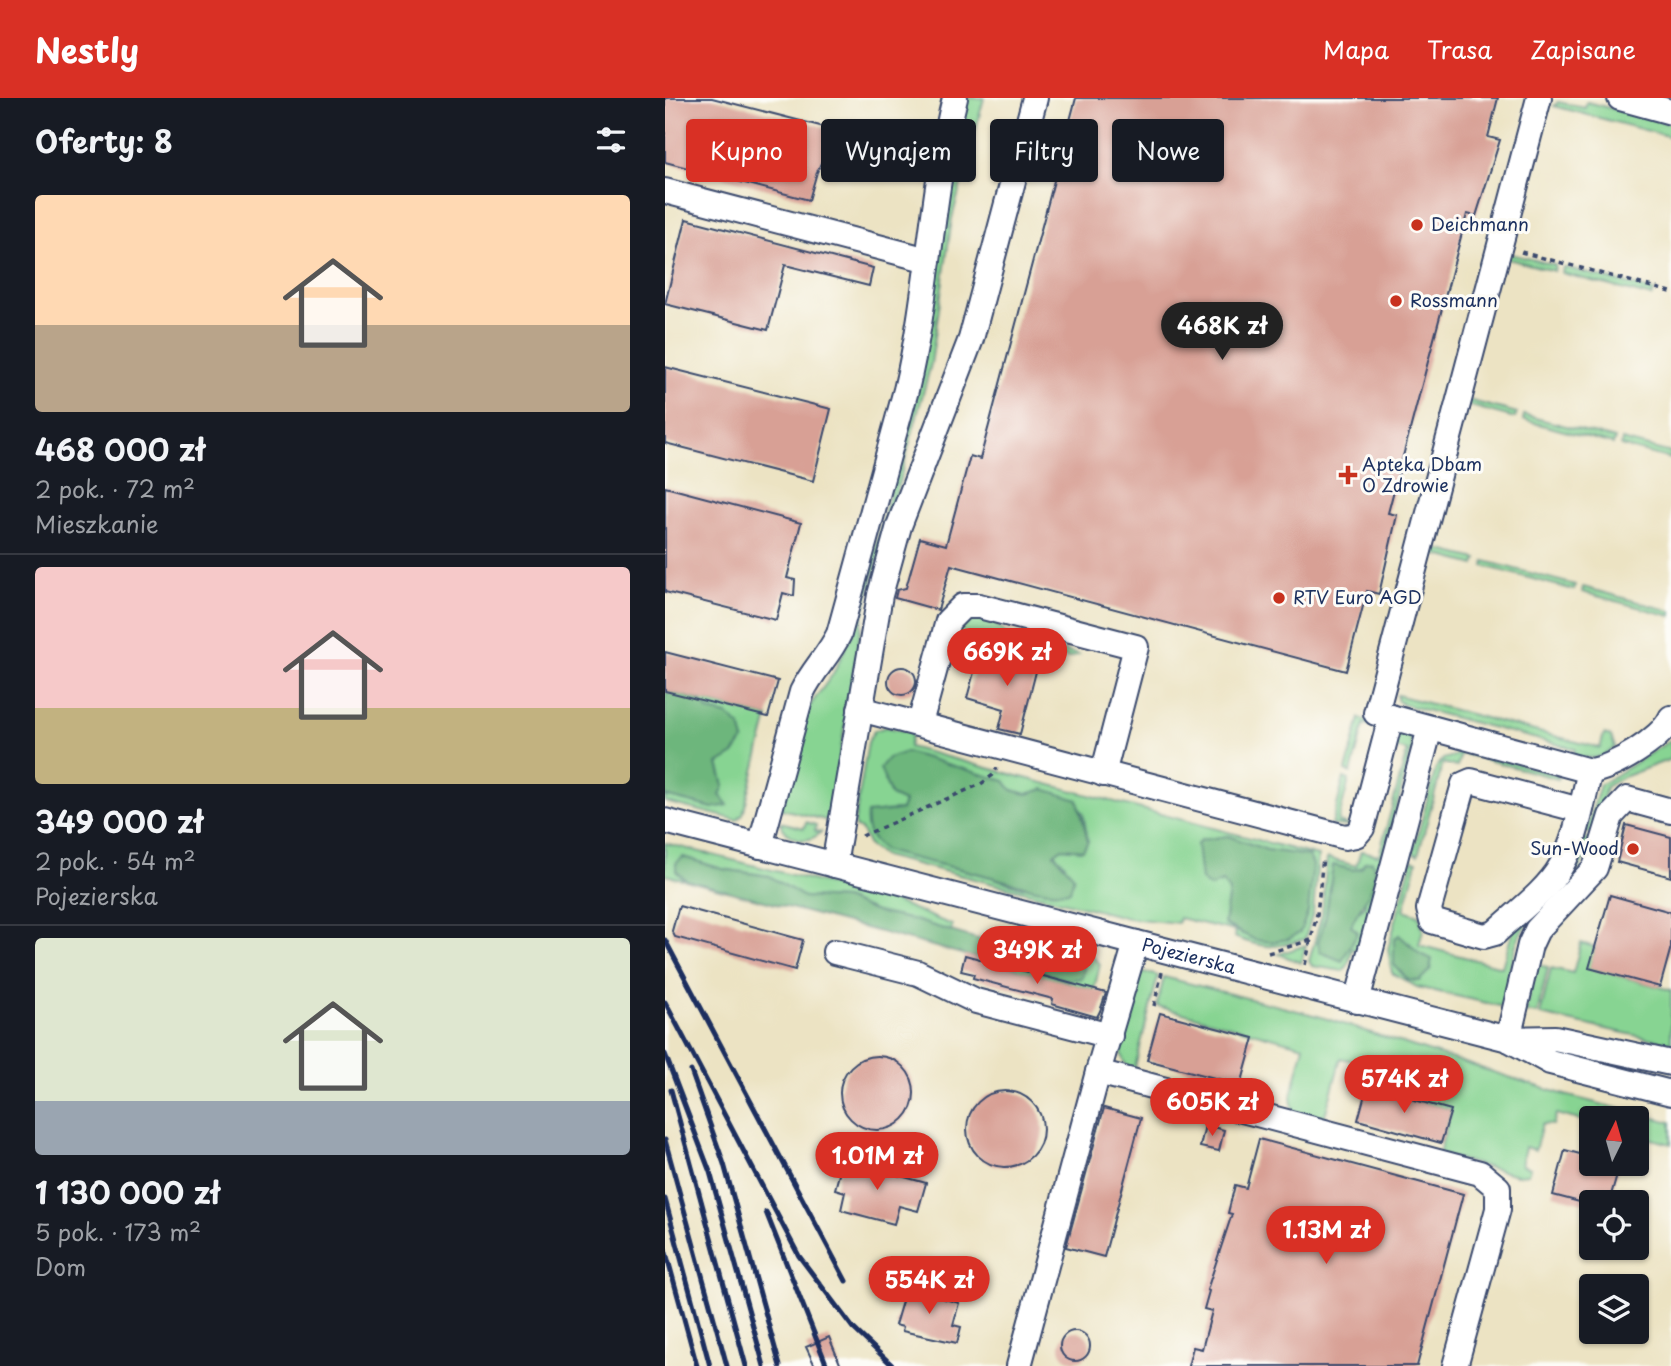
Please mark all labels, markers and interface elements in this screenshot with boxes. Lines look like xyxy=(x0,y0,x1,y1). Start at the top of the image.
text: Nestly xyxy=(35,24,139,74)
text: Mapa xyxy=(1323,31,1389,67)
text: Trasa xyxy=(1427,31,1492,67)
text: Zapisane xyxy=(1530,31,1636,67)
text: Oferty: 8 xyxy=(35,118,173,163)
chip: Kupno xyxy=(686,119,807,182)
chip: Wynajem xyxy=(821,119,976,182)
chip: Filtry xyxy=(990,119,1098,182)
chip: Nowe xyxy=(1112,119,1224,182)
icon: filters xyxy=(592,121,630,159)
place label: Deichmann xyxy=(1431,210,1529,237)
marker: Deichmann xyxy=(1409,217,1425,233)
icon: home xyxy=(270,240,396,366)
place label: Rossmann xyxy=(1410,286,1498,313)
marker: Rossmann xyxy=(1388,293,1404,309)
pin: 468K zł xyxy=(1157,302,1287,362)
text: 468K zł xyxy=(1177,307,1267,342)
text: 468 000 zł xyxy=(35,426,205,471)
place label: Apteka Dbam O Zdrowie xyxy=(1362,450,1482,498)
marker: Apteka Dbam O Zdrowie xyxy=(1340,467,1356,483)
text: 2 pok. · 72 m² xyxy=(35,471,195,506)
text: Mieszkanie xyxy=(35,506,159,541)
place label: RTV Euro AGD xyxy=(1293,583,1422,610)
marker: RTV Euro AGD xyxy=(1271,590,1287,606)
icon: home xyxy=(270,612,396,738)
pin: 669K zł xyxy=(942,628,1072,688)
text: 669K zł xyxy=(963,633,1051,668)
text: 349 000 zł xyxy=(35,798,203,843)
place label: Sun-Wood xyxy=(1530,834,1619,861)
marker: Sun-Wood xyxy=(1625,841,1641,857)
text: 2 pok. · 54 m² xyxy=(35,843,196,878)
text: Pojezierska xyxy=(35,878,158,913)
pin: 349K zł xyxy=(972,926,1102,986)
street label: Pojezierska xyxy=(1139,930,1240,980)
text: 349K zł xyxy=(993,931,1081,966)
icon: home xyxy=(270,983,396,1109)
pin: 574K zł xyxy=(1339,1056,1469,1115)
text: 574K zł xyxy=(1360,1060,1448,1095)
pin: 605K zł xyxy=(1147,1079,1277,1138)
text: 605K zł xyxy=(1166,1083,1258,1118)
north arrow xyxy=(1579,1106,1649,1176)
map controls xyxy=(1579,1106,1649,1344)
pin: 1.01M zł xyxy=(805,1132,949,1192)
text: 1.01M zł xyxy=(831,1137,923,1172)
text: 1 130 000 zł xyxy=(35,1169,220,1214)
button: locate xyxy=(1579,1190,1649,1260)
pin: 1.13M zł xyxy=(1254,1206,1398,1266)
text: 1.13M zł xyxy=(1282,1211,1370,1246)
text: 5 pok. · 173 m² xyxy=(35,1214,201,1249)
text: Dom xyxy=(35,1249,86,1284)
pin: 554K zł xyxy=(864,1256,994,1316)
text: 554K zł xyxy=(885,1261,973,1296)
button: layers xyxy=(1579,1274,1649,1344)

